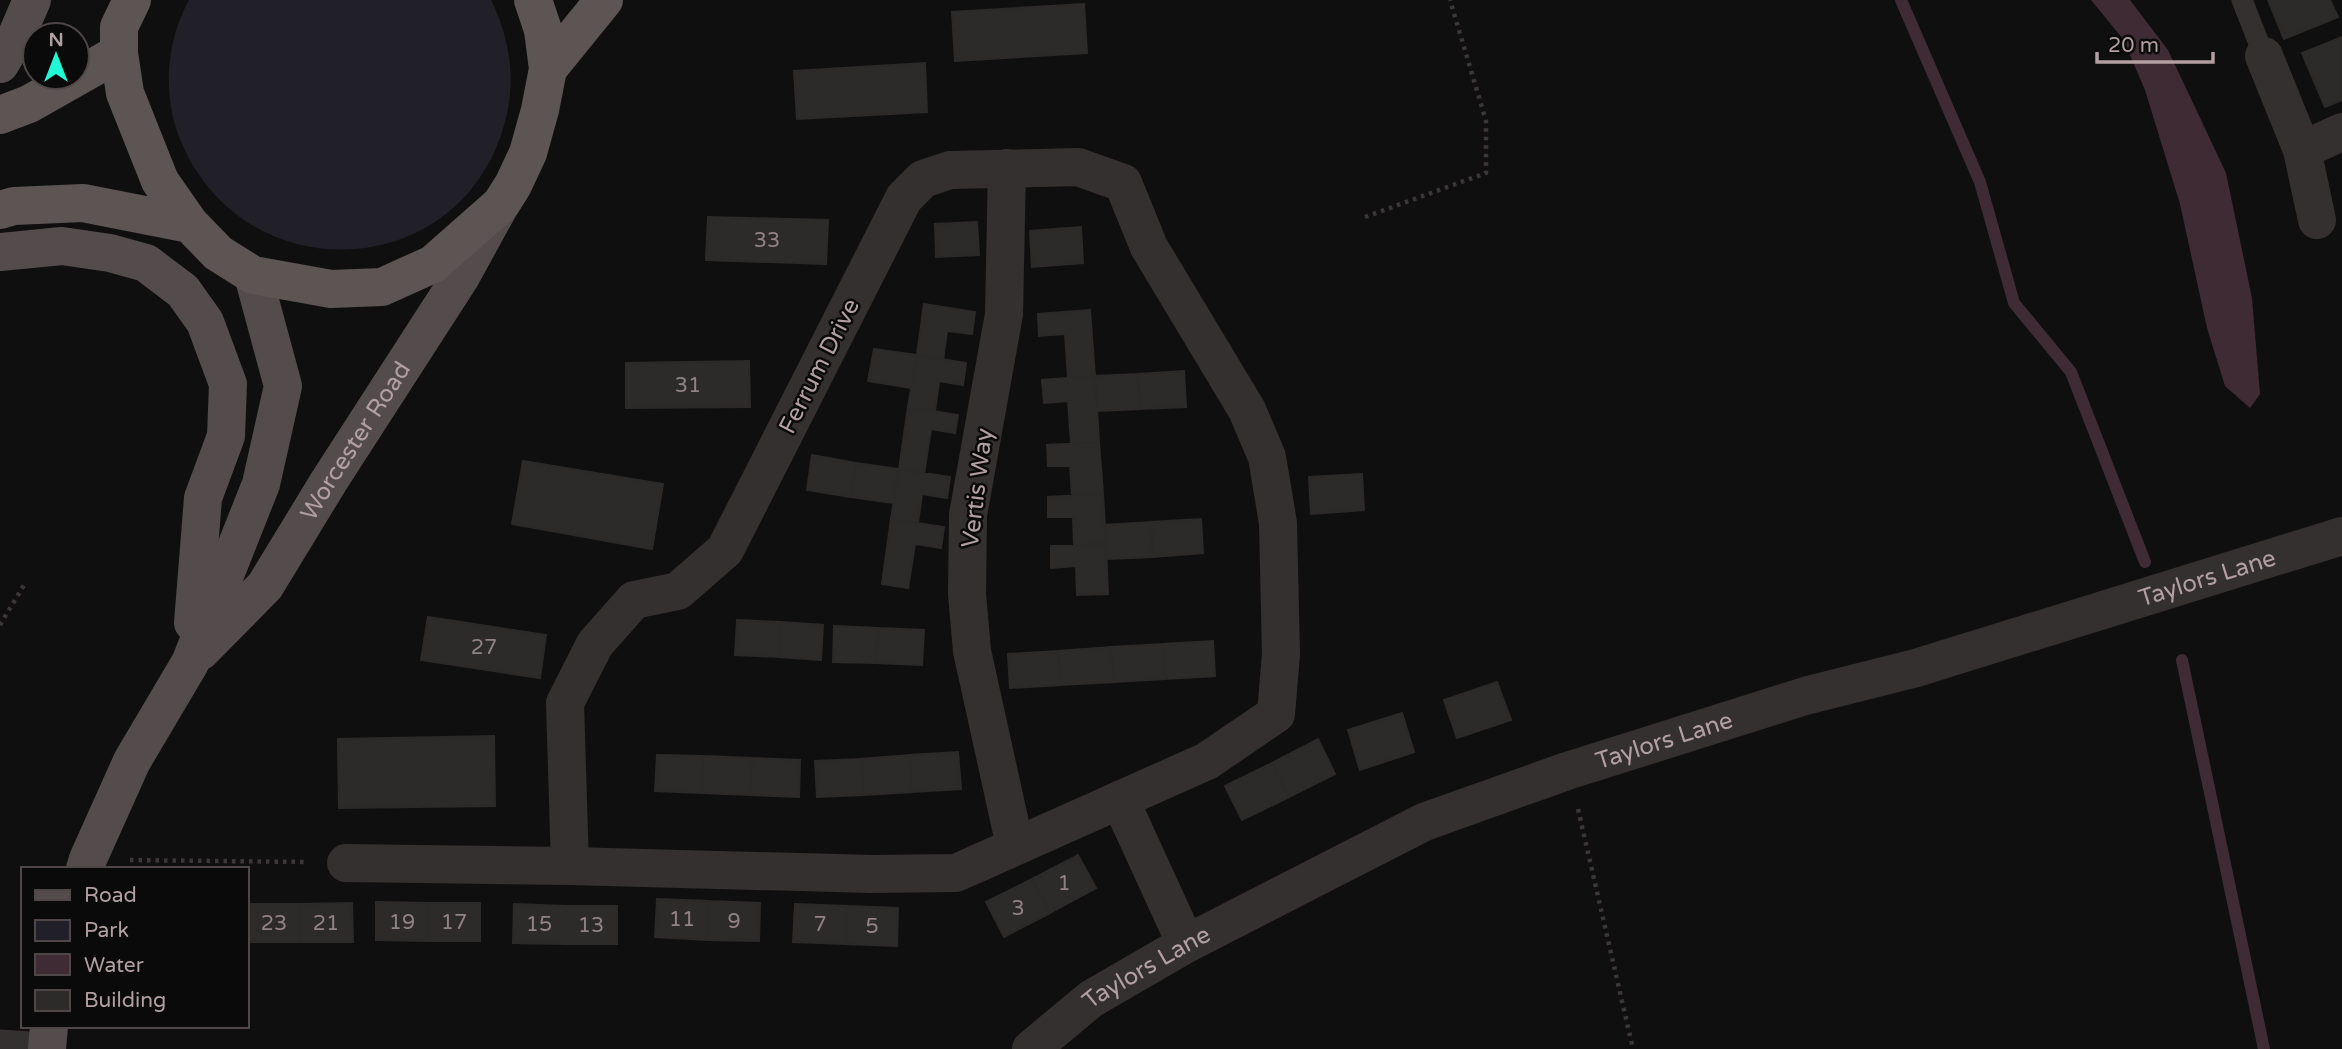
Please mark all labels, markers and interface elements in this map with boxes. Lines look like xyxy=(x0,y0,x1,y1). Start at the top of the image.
north arrow xyxy=(21,21,91,91)
scale bar xyxy=(2097,21,2212,65)
text: N xyxy=(48,29,64,51)
text: 20 m xyxy=(2108,33,2159,58)
house number: 33 xyxy=(754,228,780,253)
street label: Ferrum Drive xyxy=(773,294,866,439)
street label: Worcester Road xyxy=(294,356,417,526)
house number: 31 xyxy=(675,373,701,398)
street label: Vertis Way xyxy=(956,426,999,550)
street label: Taylors Lane xyxy=(2135,543,2279,613)
house number: 27 xyxy=(471,635,497,660)
street label: Taylors Lane xyxy=(1592,706,1736,776)
legend xyxy=(21,867,248,1028)
house number: 1 xyxy=(1057,871,1071,896)
text: Road xyxy=(84,883,137,908)
house number: 3 xyxy=(1011,896,1025,921)
house number: 11 xyxy=(669,907,695,932)
house number: 9 xyxy=(727,909,741,934)
house number: 19 xyxy=(389,910,415,935)
house number: 17 xyxy=(441,910,467,935)
house number: 23 xyxy=(261,911,287,936)
house number: 21 xyxy=(313,911,339,936)
house number: 15 xyxy=(526,912,552,937)
house number: 7 xyxy=(813,912,827,937)
house number: 13 xyxy=(578,913,604,938)
house number: 5 xyxy=(865,914,879,939)
text: Park xyxy=(84,918,129,943)
street label: Taylors Lane xyxy=(1077,920,1215,1015)
text: Water xyxy=(84,953,144,978)
text: Building xyxy=(84,988,166,1013)

